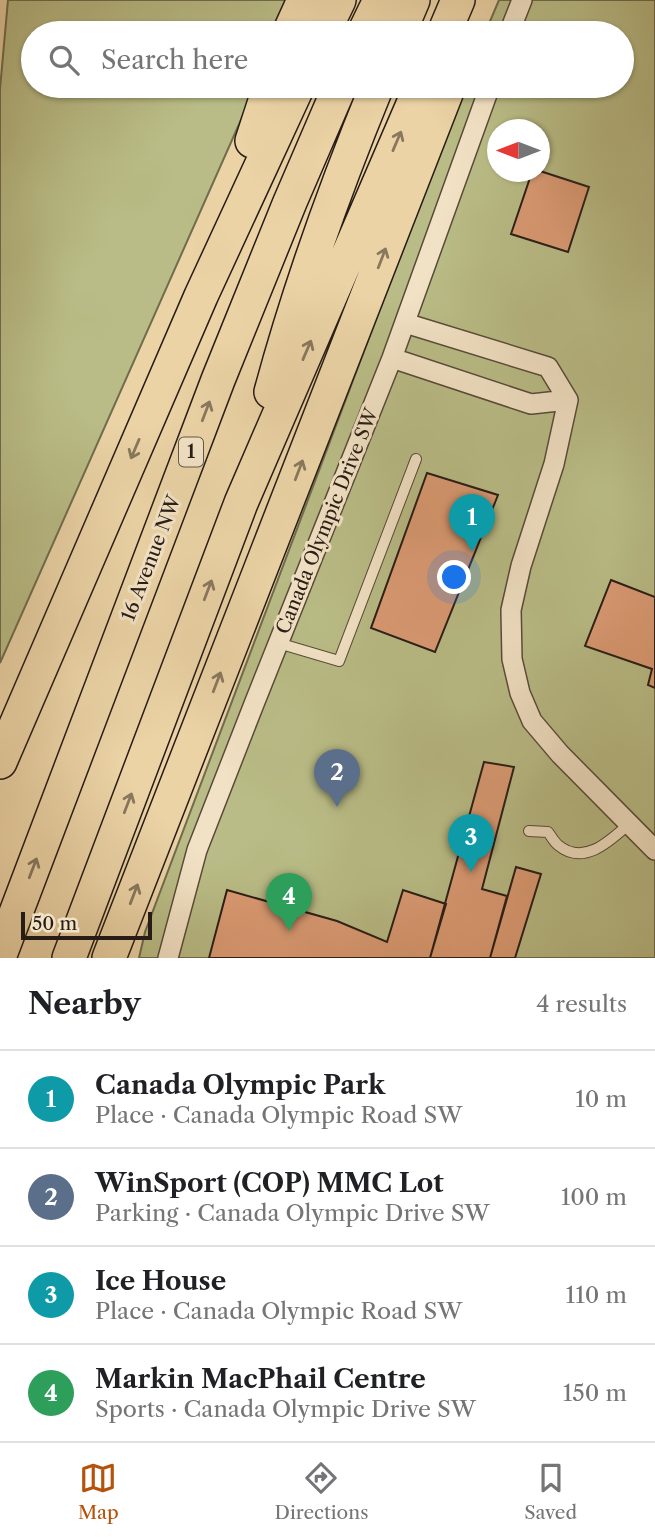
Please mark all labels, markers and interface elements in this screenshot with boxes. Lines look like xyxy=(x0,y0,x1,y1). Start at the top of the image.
search box xyxy=(21,21,634,98)
icon: search xyxy=(45,41,83,79)
text: Search here xyxy=(101,44,248,76)
north arrow xyxy=(487,119,550,182)
one-way arrow xyxy=(391,131,404,152)
one-way arrow xyxy=(376,248,389,270)
one-way arrow xyxy=(301,340,314,361)
one-way arrow xyxy=(201,401,214,423)
street label: Canada Olympic Drive SW xyxy=(271,404,383,637)
one-way arrow xyxy=(128,437,141,459)
road number: 1 xyxy=(179,438,203,466)
one-way arrow xyxy=(294,460,307,482)
street label: 16 Avenue NW xyxy=(117,491,186,624)
pin: 1 xyxy=(449,494,495,552)
your location xyxy=(437,560,471,594)
one-way arrow xyxy=(203,579,216,601)
one-way arrow xyxy=(211,672,224,694)
pin: 2 xyxy=(314,749,360,807)
one-way arrow xyxy=(122,792,135,814)
pin: 3 xyxy=(448,814,494,872)
one-way arrow xyxy=(28,858,40,880)
pin: 4 xyxy=(266,873,312,931)
one-way arrow xyxy=(129,884,142,906)
scale bar xyxy=(21,909,152,941)
text: 50 m xyxy=(32,912,77,935)
text: Nearby xyxy=(28,985,141,1022)
text: 4 results xyxy=(536,990,627,1018)
text: Canada Olympic Park xyxy=(95,1069,385,1101)
text: 1 xyxy=(46,1085,56,1113)
text: 10 m xyxy=(575,1085,627,1113)
text: Place · Canada Olympic Road SW xyxy=(95,1101,462,1129)
text: WinSport (COP) MMC Lot xyxy=(95,1167,444,1199)
text: 2 xyxy=(44,1183,58,1211)
text: 100 m xyxy=(561,1183,627,1211)
text: Parking · Canada Olympic Drive SW xyxy=(95,1199,490,1227)
text: Ice House xyxy=(95,1265,226,1297)
text: 3 xyxy=(45,1281,58,1309)
text: 110 m xyxy=(566,1281,627,1309)
text: Place · Canada Olympic Road SW xyxy=(95,1297,462,1325)
text: Markin MacPhail Centre xyxy=(95,1363,426,1395)
text: 4 xyxy=(44,1379,58,1407)
text: 150 m xyxy=(563,1379,627,1407)
text: Sports · Canada Olympic Drive SW xyxy=(95,1395,476,1423)
tab: Map xyxy=(78,1459,119,1524)
tab: Directions xyxy=(275,1459,368,1524)
tab: Saved xyxy=(524,1459,577,1524)

